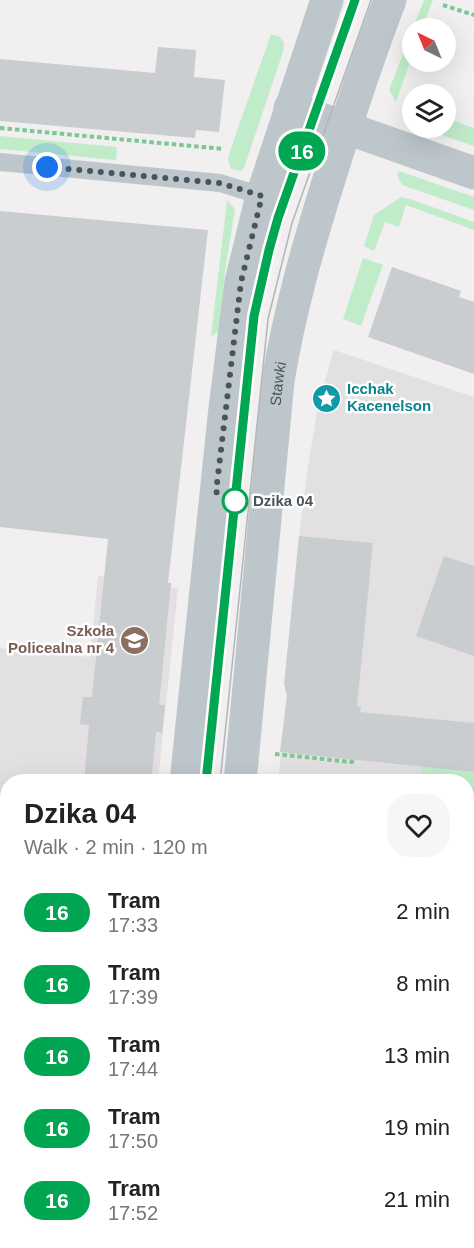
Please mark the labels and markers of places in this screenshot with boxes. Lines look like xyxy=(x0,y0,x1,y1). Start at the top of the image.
place label: Icchak Kacenelson xyxy=(347,380,431,414)
place icon: Icchak Kacenelson xyxy=(310,382,342,414)
marker: Dzika 04 xyxy=(222,488,248,514)
place label: Dzika 04 xyxy=(253,492,314,509)
place label: Szkoła Policealna nr 4 xyxy=(8,622,115,656)
school or university icon: Szkoła Policealna nr 4 xyxy=(119,624,151,656)

